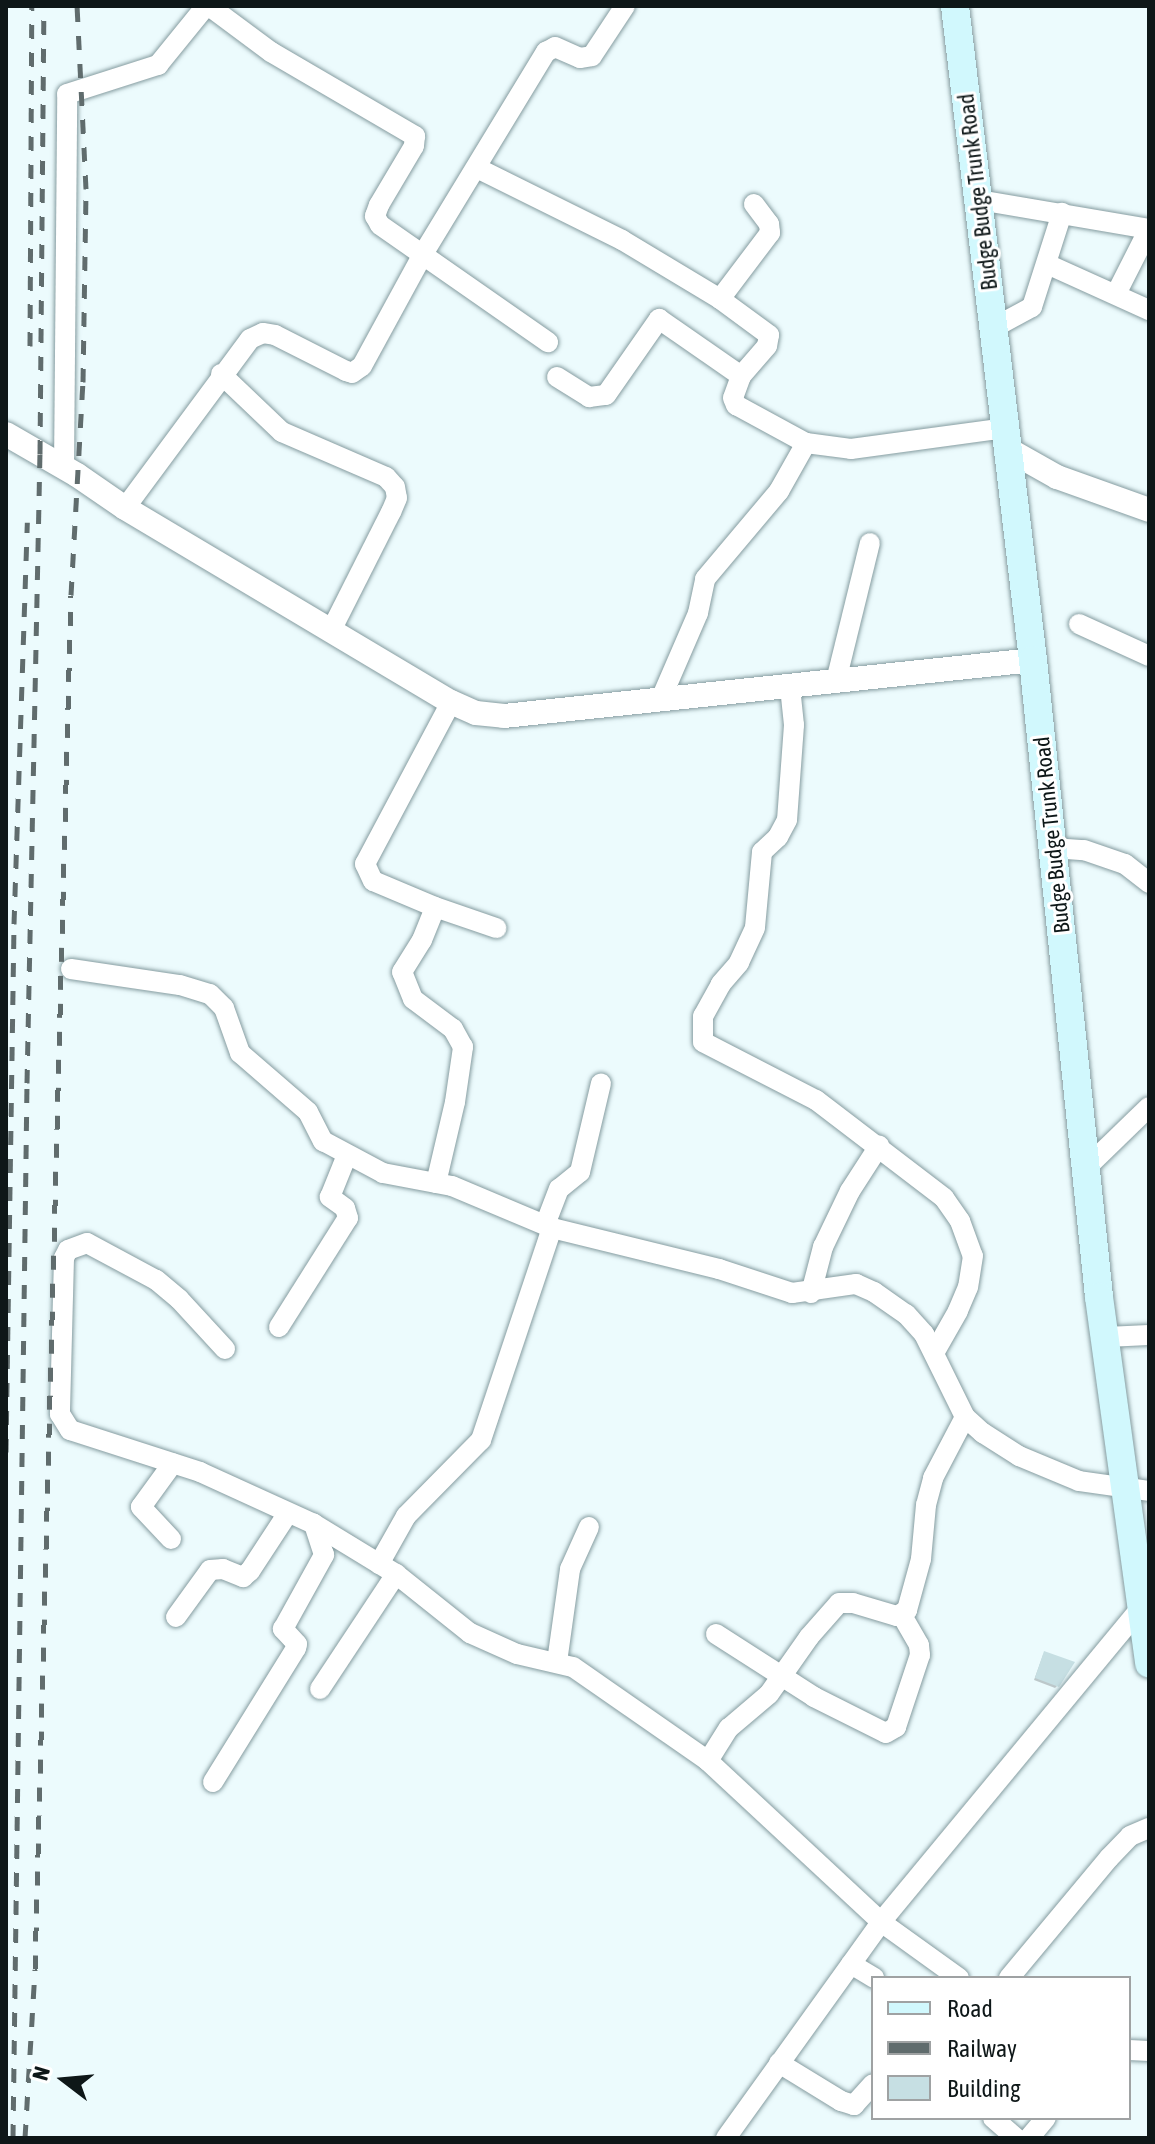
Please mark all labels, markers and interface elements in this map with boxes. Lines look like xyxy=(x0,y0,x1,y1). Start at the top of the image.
street label: Budge Budge Trunk Road xyxy=(953,92,1003,292)
street label: Budge Budge Trunk Road xyxy=(1029,735,1075,935)
legend xyxy=(871,1976,1131,2120)
text: Road xyxy=(947,1995,993,2022)
text: Railway xyxy=(947,2035,1017,2062)
north arrow xyxy=(24,2040,104,2120)
text: N xyxy=(27,2064,55,2083)
text: Building xyxy=(947,2075,1020,2102)

